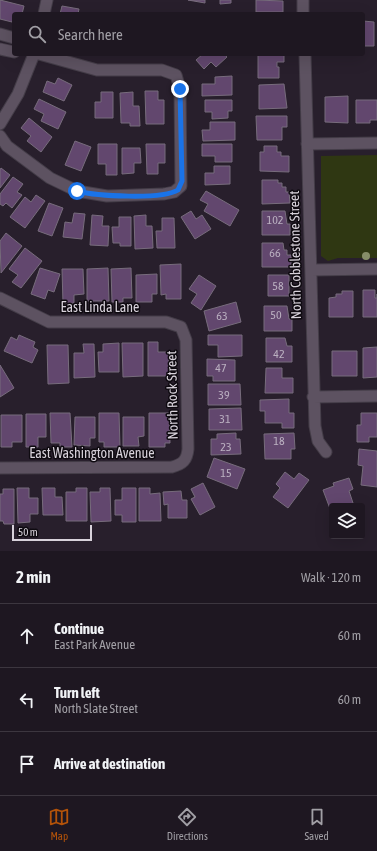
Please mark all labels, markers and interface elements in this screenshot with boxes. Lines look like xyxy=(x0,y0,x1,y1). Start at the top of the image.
search box xyxy=(12,12,365,56)
icon: search xyxy=(26,23,48,45)
text: Search here xyxy=(58,26,123,43)
route end xyxy=(171,80,189,98)
route start xyxy=(68,182,86,200)
street label: North Cobblestone Street xyxy=(286,190,304,320)
house number: 102 xyxy=(267,213,283,227)
house number: 66 xyxy=(269,246,281,260)
house number: 58 xyxy=(272,279,284,293)
street label: East Linda Lane xyxy=(61,299,139,315)
house number: 50 xyxy=(270,308,282,322)
house number: 63 xyxy=(216,309,228,323)
house number: 42 xyxy=(273,347,285,361)
street label: North Rock Street xyxy=(163,350,181,440)
house number: 47 xyxy=(215,361,227,375)
house number: 39 xyxy=(218,388,230,402)
house number: 31 xyxy=(219,412,231,426)
house number: 18 xyxy=(273,434,285,448)
house number: 23 xyxy=(220,440,232,454)
street label: East Washington Avenue xyxy=(29,445,155,461)
house number: 15 xyxy=(220,466,232,480)
map controls xyxy=(329,503,365,539)
button: layers xyxy=(329,503,365,539)
scale bar xyxy=(12,523,92,542)
text: 50 m xyxy=(18,526,38,538)
text: 2 min xyxy=(16,567,51,587)
text: Walk · 120 m xyxy=(301,570,361,585)
text: Continue xyxy=(54,620,104,637)
icon: ahead xyxy=(16,625,38,647)
text: 60 m xyxy=(338,628,361,643)
text: East Park Avenue xyxy=(54,637,135,652)
text: Turn left xyxy=(54,684,100,701)
icon: left xyxy=(16,689,38,711)
text: 60 m xyxy=(338,692,361,707)
text: North Slate Street xyxy=(54,701,138,716)
icon: arrive xyxy=(16,753,38,775)
text: Arrive at destination xyxy=(54,755,165,772)
tab: Map xyxy=(48,806,70,842)
tab: Directions xyxy=(167,806,208,842)
tab: Saved xyxy=(304,806,329,842)

